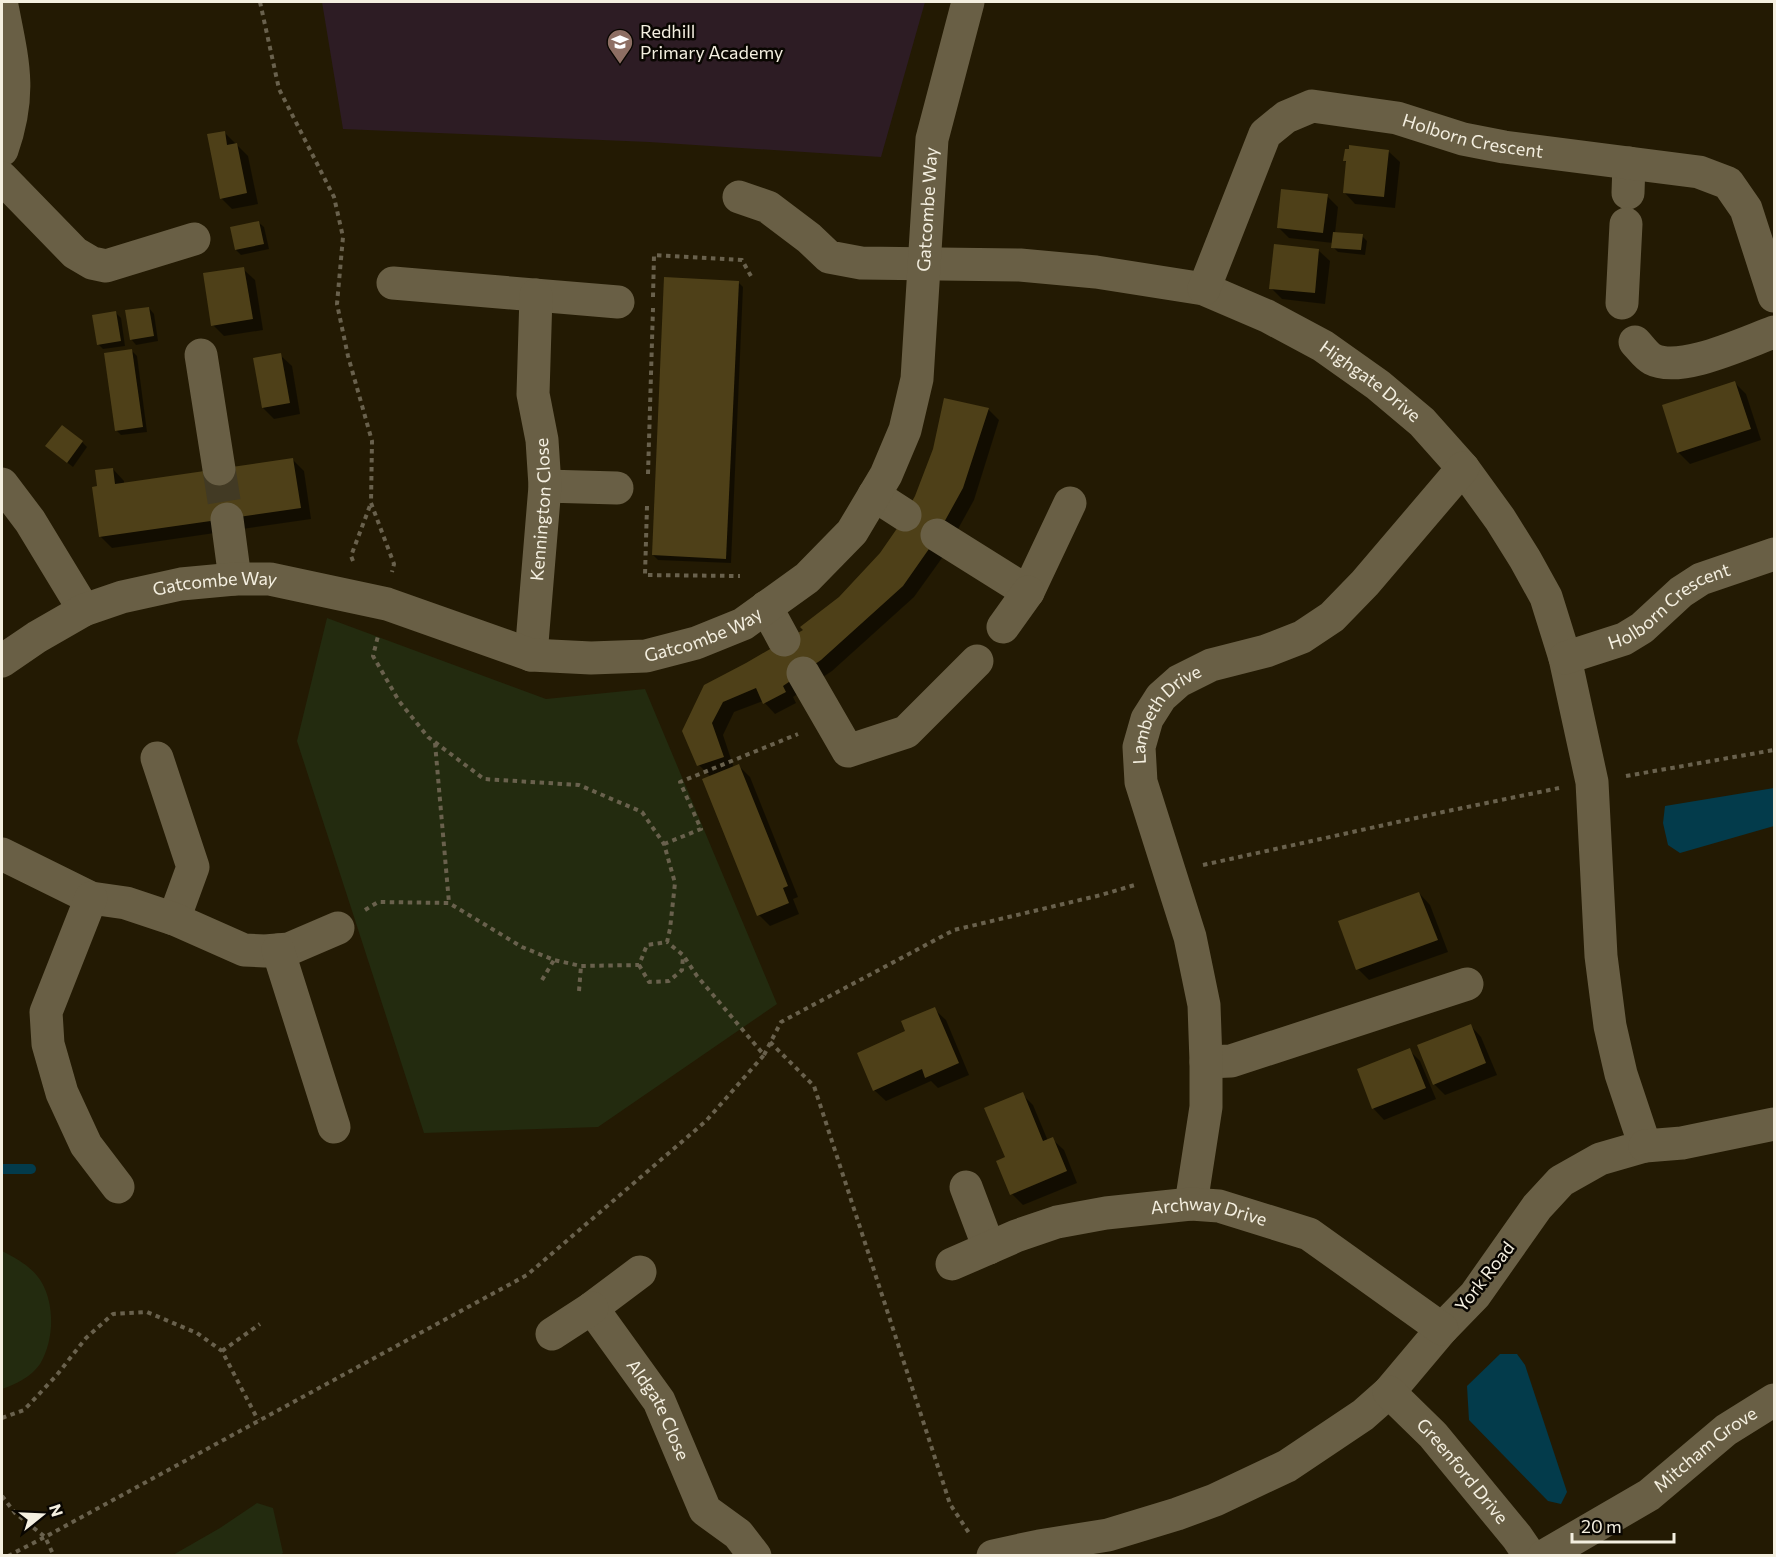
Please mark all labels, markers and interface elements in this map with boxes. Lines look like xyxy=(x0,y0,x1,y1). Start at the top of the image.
place label: Redhill Primary Academy xyxy=(640,20,783,63)
school or university icon: Redhill Primary Academy xyxy=(605,27,635,65)
street label: Holborn Crescent xyxy=(1400,108,1545,162)
street label: Gatcombe Way xyxy=(912,146,941,272)
street label: Highgate Drive xyxy=(1316,335,1426,426)
street label: Kennington Close xyxy=(525,437,555,582)
street label: Holborn Crescent xyxy=(1605,558,1733,653)
street label: Gatcombe Way xyxy=(150,567,279,600)
street label: Gatcombe Way xyxy=(642,602,766,666)
street label: Lambeth Drive xyxy=(1127,660,1205,765)
street label: Archway Drive xyxy=(1149,1192,1270,1230)
street label: York Road xyxy=(1450,1237,1519,1316)
street label: Aldgate Close xyxy=(623,1355,695,1463)
street label: Mitcham Grove xyxy=(1649,1401,1761,1496)
street label: Greenford Drive xyxy=(1412,1413,1513,1528)
north arrow xyxy=(12,1485,72,1545)
text: N xyxy=(46,1502,68,1519)
scale bar xyxy=(1572,1506,1674,1544)
text: 20 m xyxy=(1581,1515,1622,1537)

